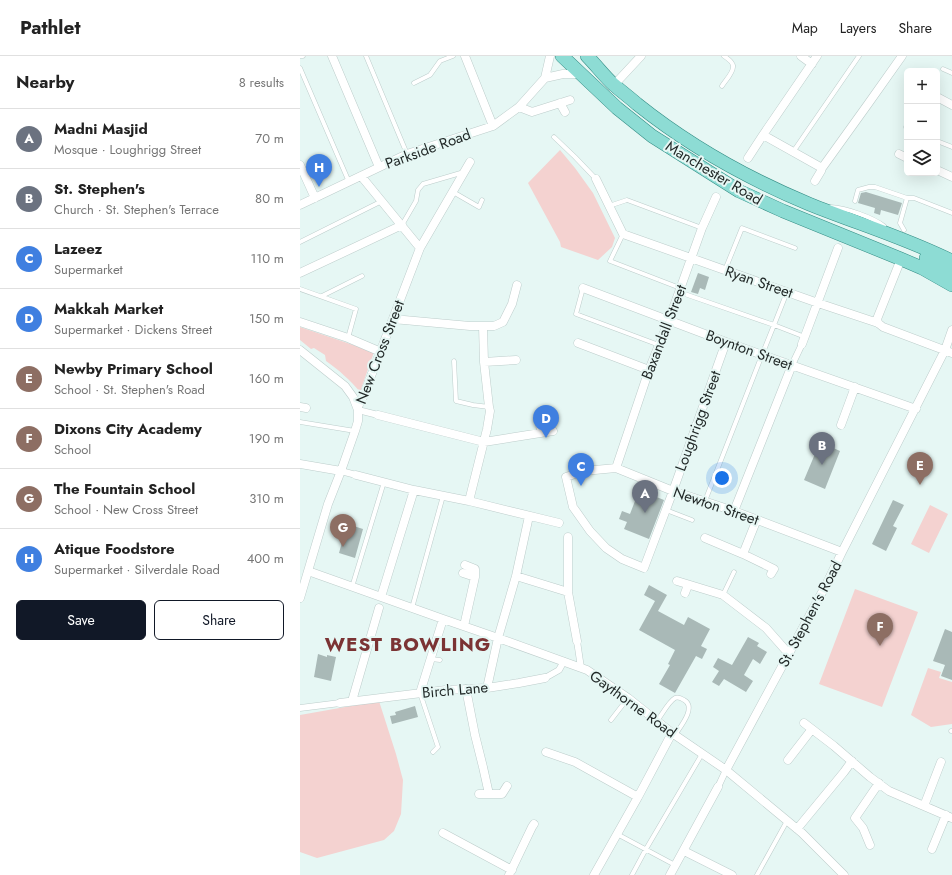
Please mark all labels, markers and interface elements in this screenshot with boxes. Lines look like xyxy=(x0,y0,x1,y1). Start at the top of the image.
text: Pathlet xyxy=(20,14,80,41)
text: Map xyxy=(792,18,818,38)
text: Layers xyxy=(840,18,876,38)
text: Share xyxy=(898,18,932,38)
map controls xyxy=(904,68,940,176)
button: + xyxy=(904,68,940,104)
text: Nearby xyxy=(16,70,74,94)
text: 8 results xyxy=(239,73,284,92)
button: − xyxy=(904,104,940,140)
text: Madni Masjid xyxy=(54,118,148,140)
street label: Parkside Road xyxy=(382,123,474,175)
text: A xyxy=(24,129,34,148)
text: 70 m xyxy=(255,129,284,148)
street label: Manchester Road xyxy=(661,135,767,211)
text: Mosque · Loughrigg Street xyxy=(54,140,201,159)
button: layers xyxy=(904,140,940,176)
pin: H xyxy=(306,154,332,187)
text: St. Stephen's xyxy=(54,178,145,200)
text: B xyxy=(25,189,33,208)
text: 80 m xyxy=(255,189,284,208)
text: Church · St. Stephen's Terrace xyxy=(54,200,219,219)
text: Lazeez xyxy=(54,238,102,260)
text: C xyxy=(24,249,34,268)
text: 110 m xyxy=(250,249,284,268)
text: Supermarket xyxy=(54,260,123,279)
street label: Ryan Street xyxy=(722,260,796,304)
street label: Baxandall Street xyxy=(636,281,692,383)
street label: New Cross Street xyxy=(350,297,410,407)
text: Makkah Market xyxy=(54,298,163,320)
text: D xyxy=(24,309,34,328)
text: 150 m xyxy=(249,309,284,328)
text: Supermarket · Dickens Street xyxy=(54,320,212,339)
street label: Boynton Street xyxy=(703,324,796,376)
text: Newby Primary School xyxy=(54,358,213,380)
street label: Loughrigg Street xyxy=(670,367,727,474)
text: E xyxy=(25,369,33,388)
text: 160 m xyxy=(249,369,284,388)
text: School · St. Stephen's Road xyxy=(54,380,205,399)
pin: D xyxy=(533,405,559,438)
text: Dixons City Academy xyxy=(54,418,202,440)
text: F xyxy=(25,429,33,448)
text: 190 m xyxy=(249,429,284,448)
pin: B xyxy=(809,432,835,465)
text: School xyxy=(54,440,91,459)
pin: E xyxy=(907,452,933,485)
pin: C xyxy=(568,453,594,486)
your location xyxy=(712,468,732,488)
text: The Fountain School xyxy=(54,478,195,500)
pin: A xyxy=(632,480,658,513)
street label: Newton Street xyxy=(670,481,762,531)
text: G xyxy=(24,489,34,508)
text: 310 m xyxy=(249,489,284,508)
text: School · New Cross Street xyxy=(54,500,198,519)
pin: G xyxy=(330,514,356,547)
text: Atique Foodstore xyxy=(54,538,175,560)
text: H xyxy=(24,549,34,568)
text: 400 m xyxy=(247,549,284,568)
street label: St. Stephen's Road xyxy=(773,557,847,671)
text: Supermarket · Silverdale Road xyxy=(54,560,220,579)
button: Save xyxy=(16,600,146,640)
button: Share xyxy=(154,600,284,640)
pin: F xyxy=(867,613,893,646)
district label: WEST BOWLING xyxy=(325,631,491,658)
street label: Gaythorne Road xyxy=(585,665,681,743)
street label: Birch Lane xyxy=(421,676,489,704)

